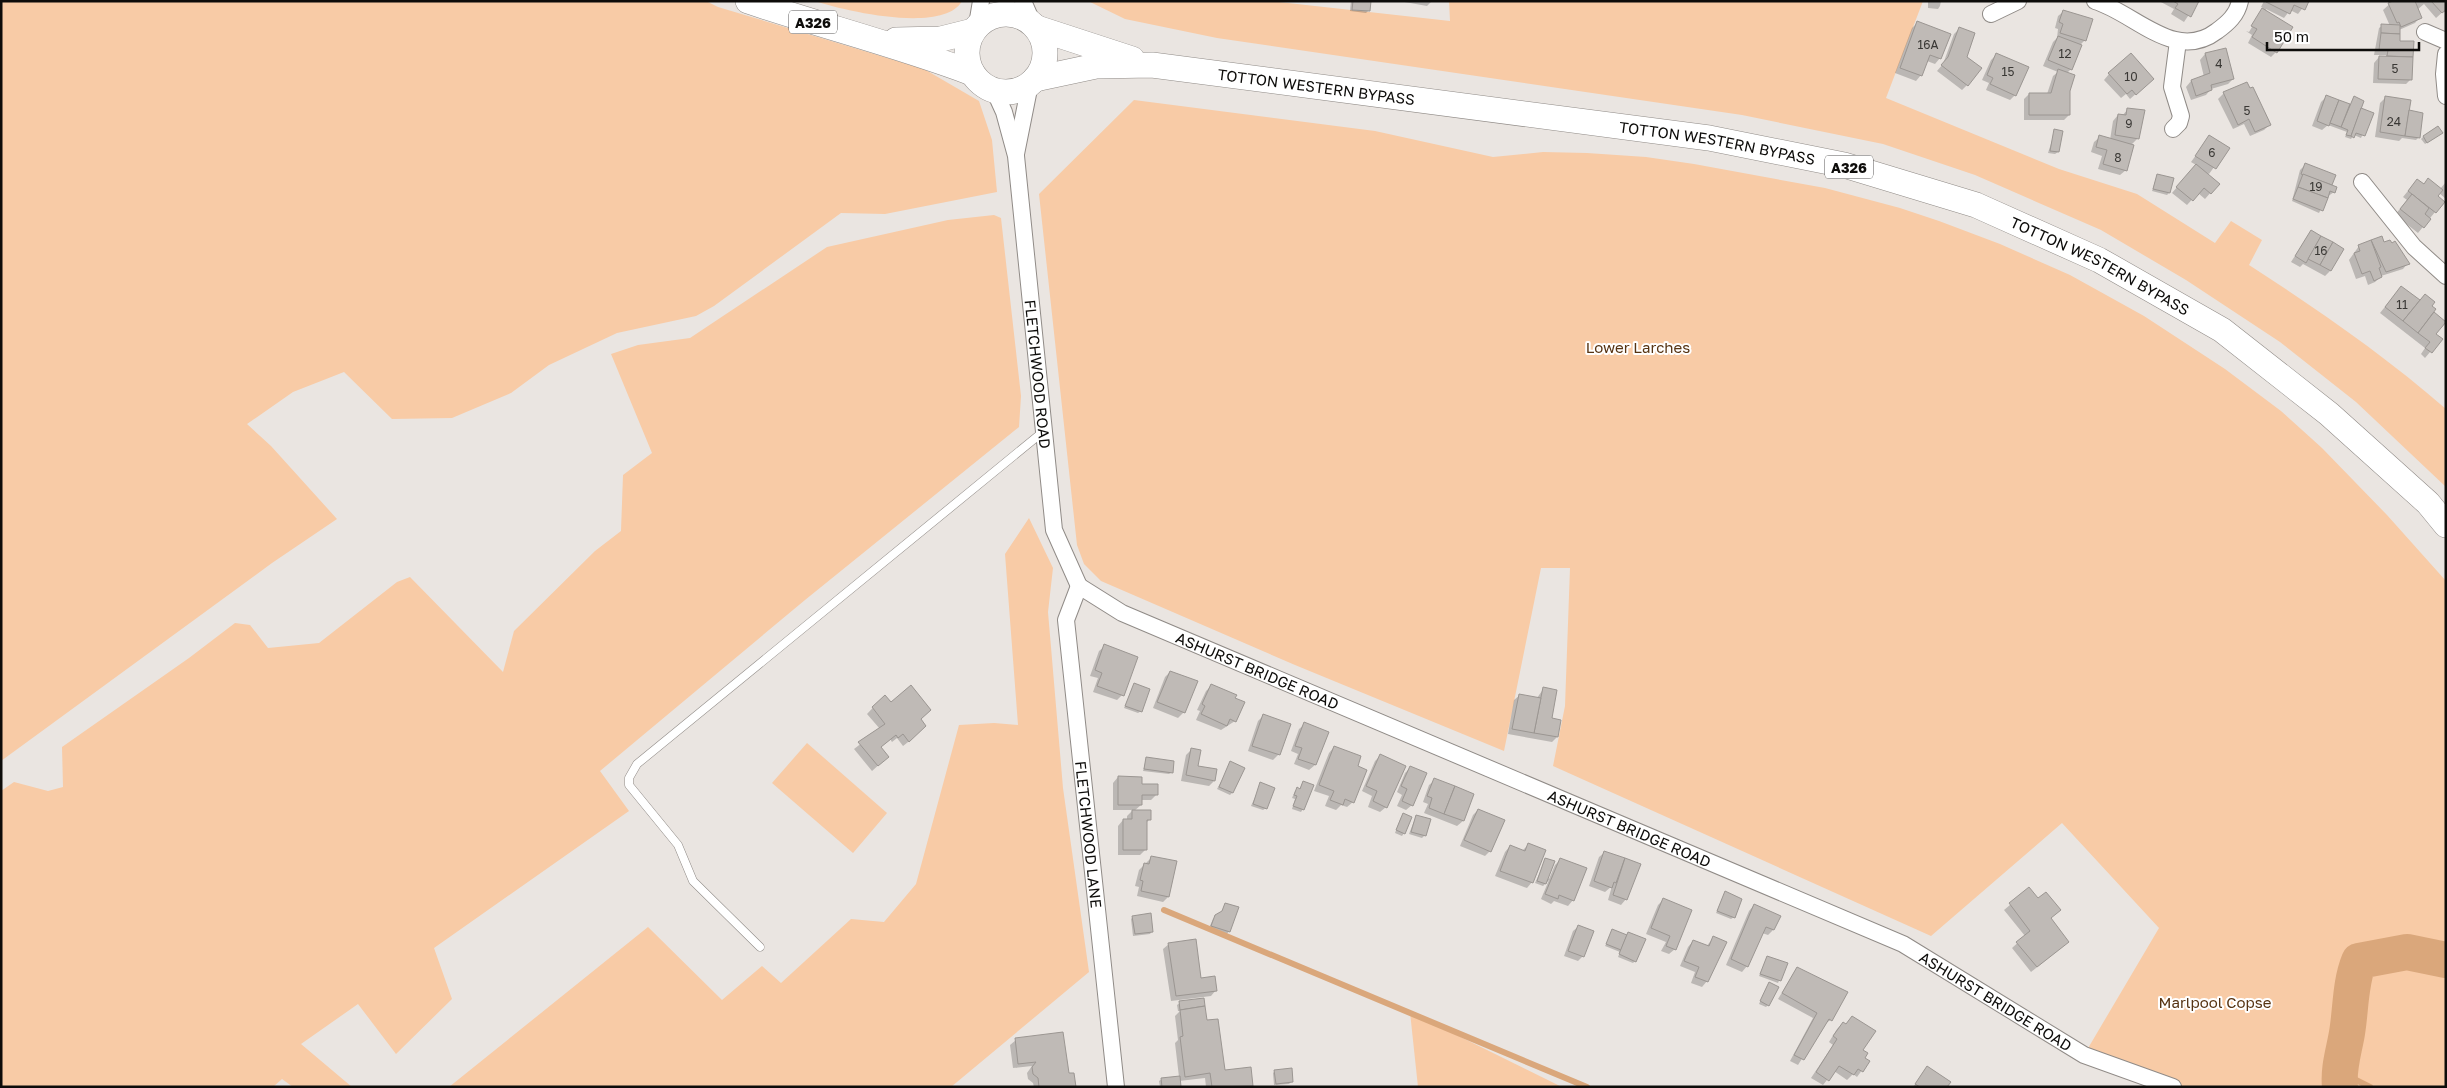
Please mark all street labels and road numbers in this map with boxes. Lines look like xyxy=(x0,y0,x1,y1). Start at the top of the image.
road number: A326 xyxy=(789,11,837,34)
street label: TOTTON WESTERN BYPASS xyxy=(1217,65,1416,108)
street label: TOTTON WESTERN BYPASS xyxy=(1618,117,1817,168)
road number: A326 xyxy=(1825,156,1873,178)
street label: TOTTON WESTERN BYPASS xyxy=(2008,213,2193,319)
street label: FLETCHWOOD ROAD xyxy=(1022,299,1055,450)
street label: ASHURST BRIDGE ROAD xyxy=(1173,628,1342,713)
street label: FLETCHWOOD LANE xyxy=(1072,760,1106,909)
street label: ASHURST BRIDGE ROAD xyxy=(1545,786,1714,871)
street label: ASHURST BRIDGE ROAD xyxy=(1917,948,2075,1054)

